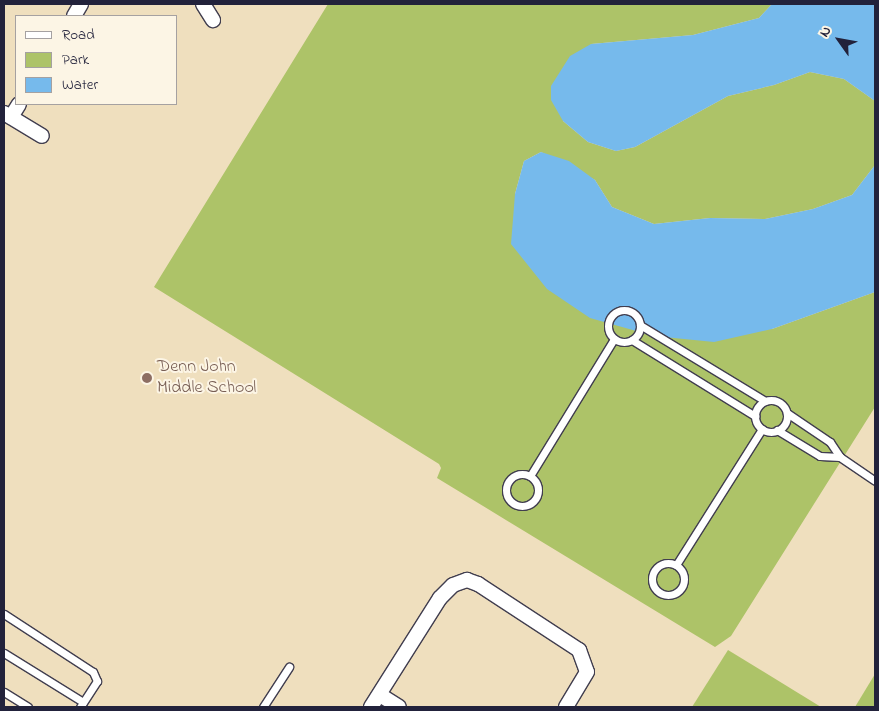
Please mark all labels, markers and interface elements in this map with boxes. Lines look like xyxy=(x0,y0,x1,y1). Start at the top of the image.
legend xyxy=(15,15,178,105)
north arrow xyxy=(814,15,864,65)
text: N xyxy=(814,22,837,41)
text: Road xyxy=(62,24,95,46)
text: Park xyxy=(62,49,89,71)
text: Water xyxy=(62,74,98,96)
place label: Denn John Middle School xyxy=(157,357,256,399)
marker: Denn John Middle School xyxy=(141,372,153,384)

